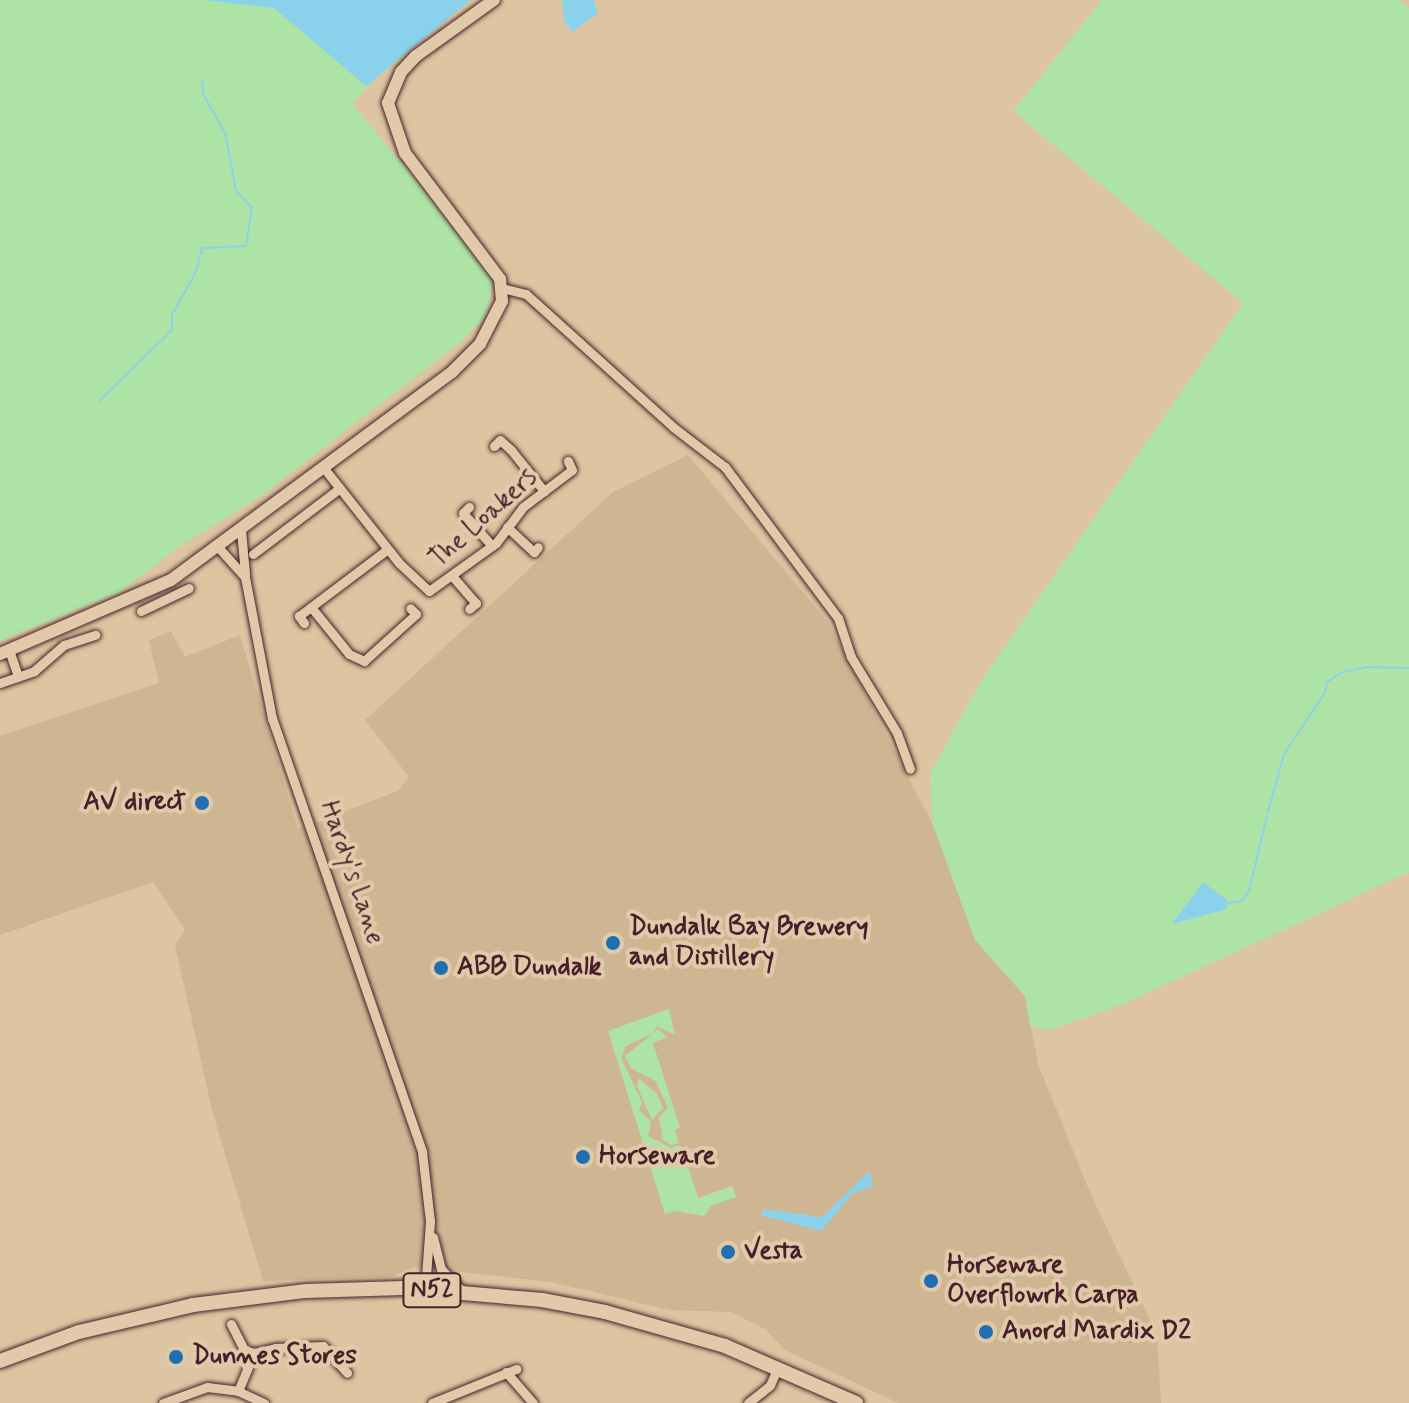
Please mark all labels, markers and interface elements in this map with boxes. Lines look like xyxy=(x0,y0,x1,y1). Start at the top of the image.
street label: The Loakers xyxy=(423,462,545,576)
place label: AV direct xyxy=(85,787,186,819)
marker: AV direct xyxy=(193,794,211,812)
street label: Hardy's Lane xyxy=(312,799,390,947)
place label: Dundalk Bay Brewery and Distillery xyxy=(629,912,873,974)
marker: Dundalk Bay Brewery and Distillery xyxy=(604,934,622,952)
place label: ABB Dundalk xyxy=(457,952,606,984)
marker: ABB Dundalk xyxy=(432,959,450,977)
place label: Horseware xyxy=(599,1141,715,1173)
marker: Horseware xyxy=(574,1148,592,1166)
place label: Vesta xyxy=(744,1236,803,1268)
marker: Vesta xyxy=(719,1243,737,1261)
place label: Horseware Overflowrk Carpa xyxy=(947,1250,1139,1312)
road number: N52 xyxy=(402,1270,462,1310)
marker: Horseware Overflowrk Carpa xyxy=(922,1272,940,1290)
place label: Anord Mardix D2 xyxy=(1002,1316,1192,1348)
marker: Anord Mardix D2 xyxy=(977,1323,995,1341)
place label: Dunnes Stores xyxy=(192,1341,356,1373)
marker: Dunnes Stores xyxy=(167,1348,185,1366)

